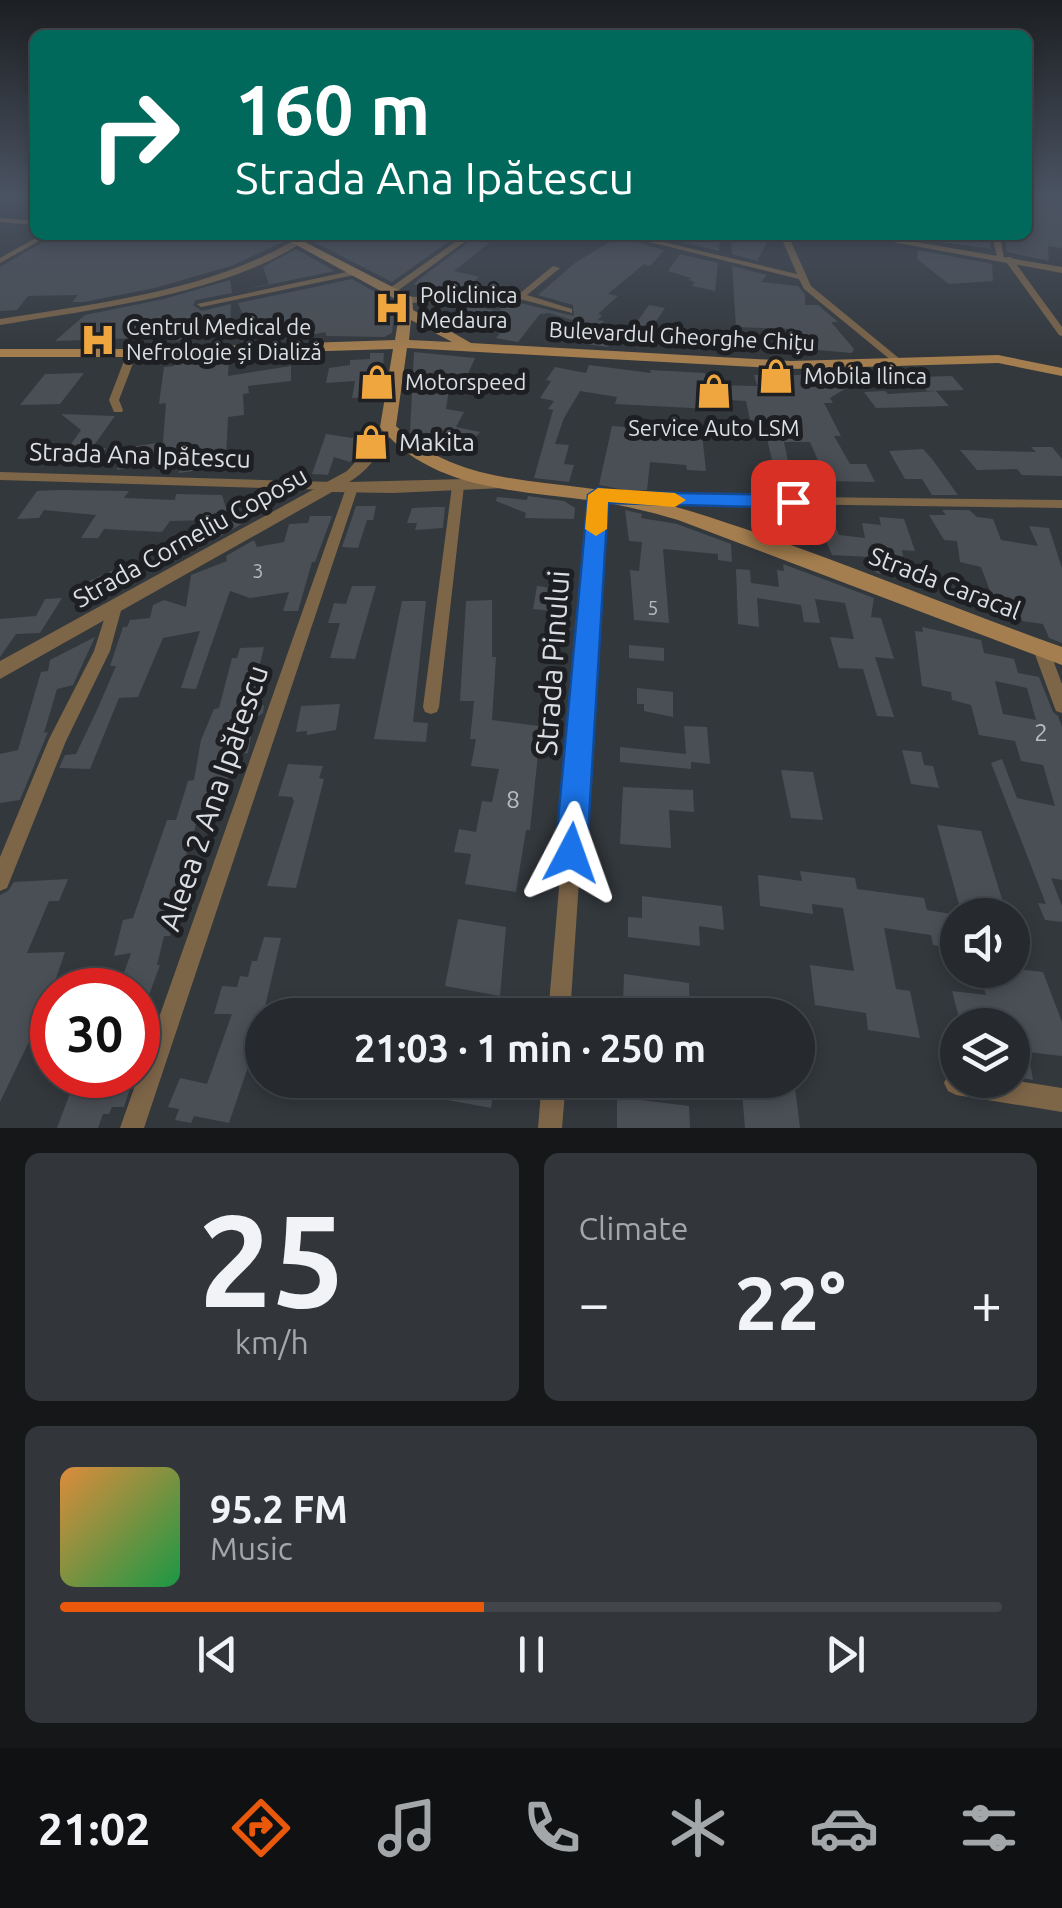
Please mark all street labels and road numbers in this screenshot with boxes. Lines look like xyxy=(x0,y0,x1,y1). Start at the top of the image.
street label: Bulevardul Gheorghe Chițu xyxy=(548,316,816,355)
street label: Strada Ana Ipătescu xyxy=(29,437,251,473)
street label: Strada Corneliu Coposu xyxy=(68,461,312,613)
street label: Strada Caracal xyxy=(865,541,1025,625)
street label: Strada Pinului xyxy=(529,569,575,757)
street label: Aleea 2 Ana Ipătescu xyxy=(152,660,274,935)

